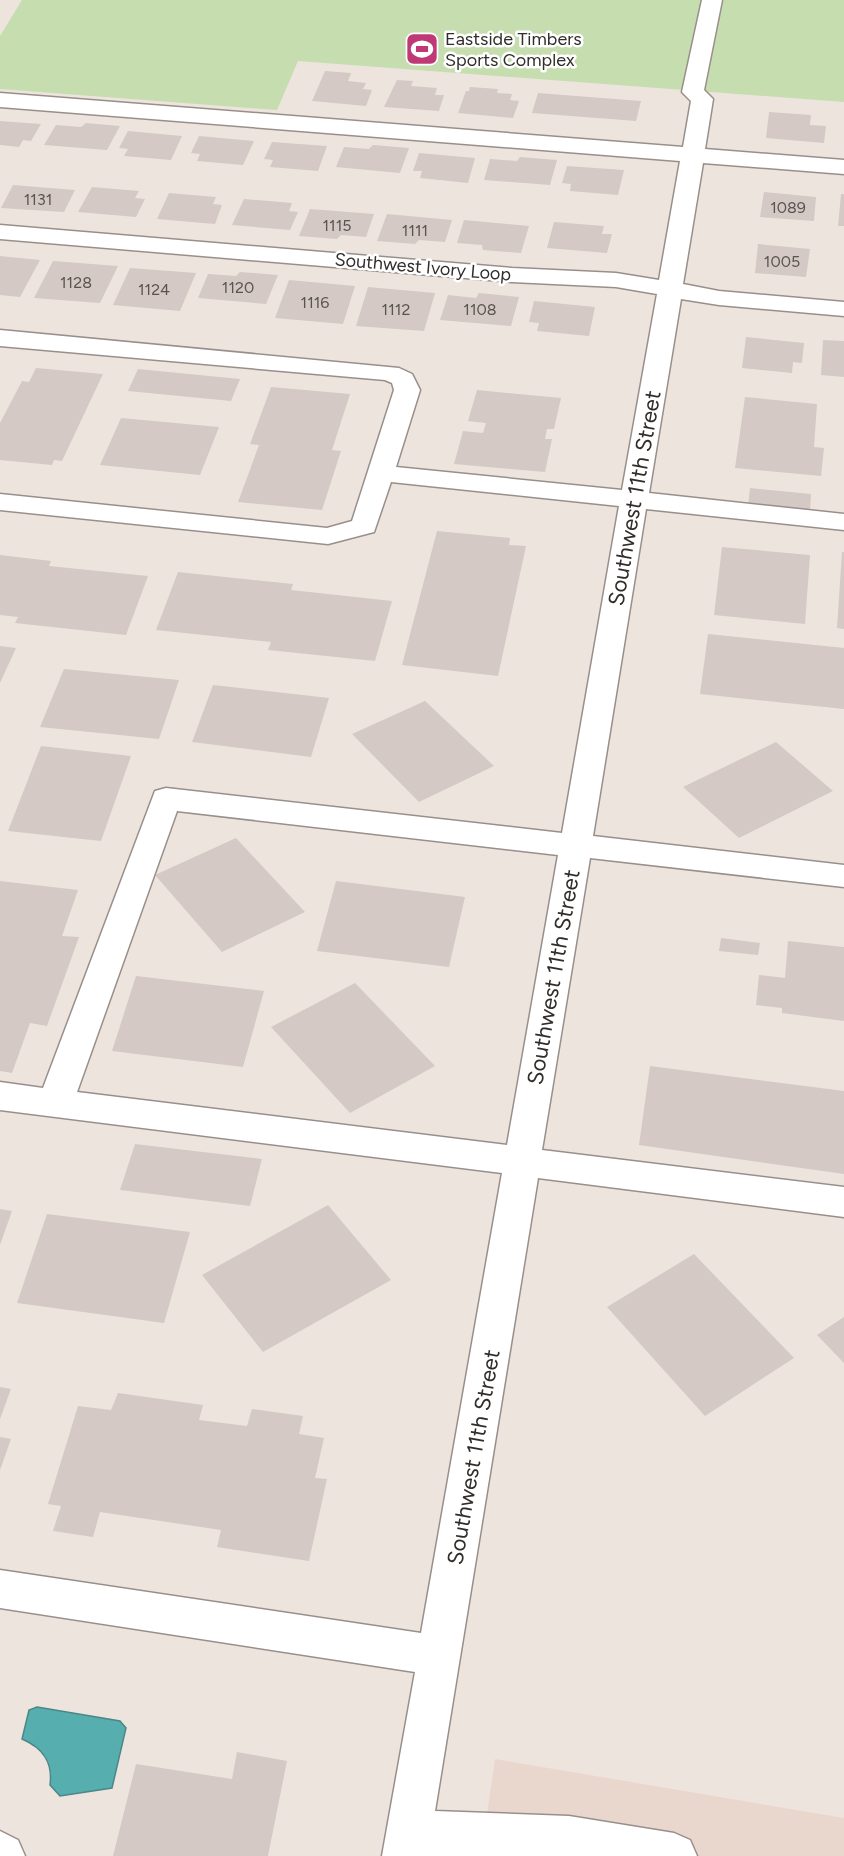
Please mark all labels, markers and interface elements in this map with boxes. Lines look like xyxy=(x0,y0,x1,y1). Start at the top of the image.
place label: Eastside Timbers Sports Complex xyxy=(445,28,582,71)
sports icon: Eastside Timbers Sports Complex xyxy=(404,31,440,67)
house number: 1131 xyxy=(24,190,52,209)
house number: 1089 xyxy=(770,198,806,217)
house number: 1115 xyxy=(322,216,352,235)
house number: 1111 xyxy=(402,221,428,240)
street label: Southwest Ivory Loop xyxy=(334,248,512,286)
house number: 1005 xyxy=(764,252,800,271)
house number: 1128 xyxy=(60,273,92,292)
house number: 1120 xyxy=(222,278,254,297)
house number: 1124 xyxy=(138,280,170,299)
house number: 1116 xyxy=(301,293,329,312)
house number: 1112 xyxy=(382,300,410,319)
house number: 1108 xyxy=(463,300,497,319)
street label: Southwest 11th Street xyxy=(602,389,667,608)
street label: Southwest 11th Street xyxy=(521,868,586,1087)
street label: Southwest 11th Street xyxy=(441,1348,506,1567)

